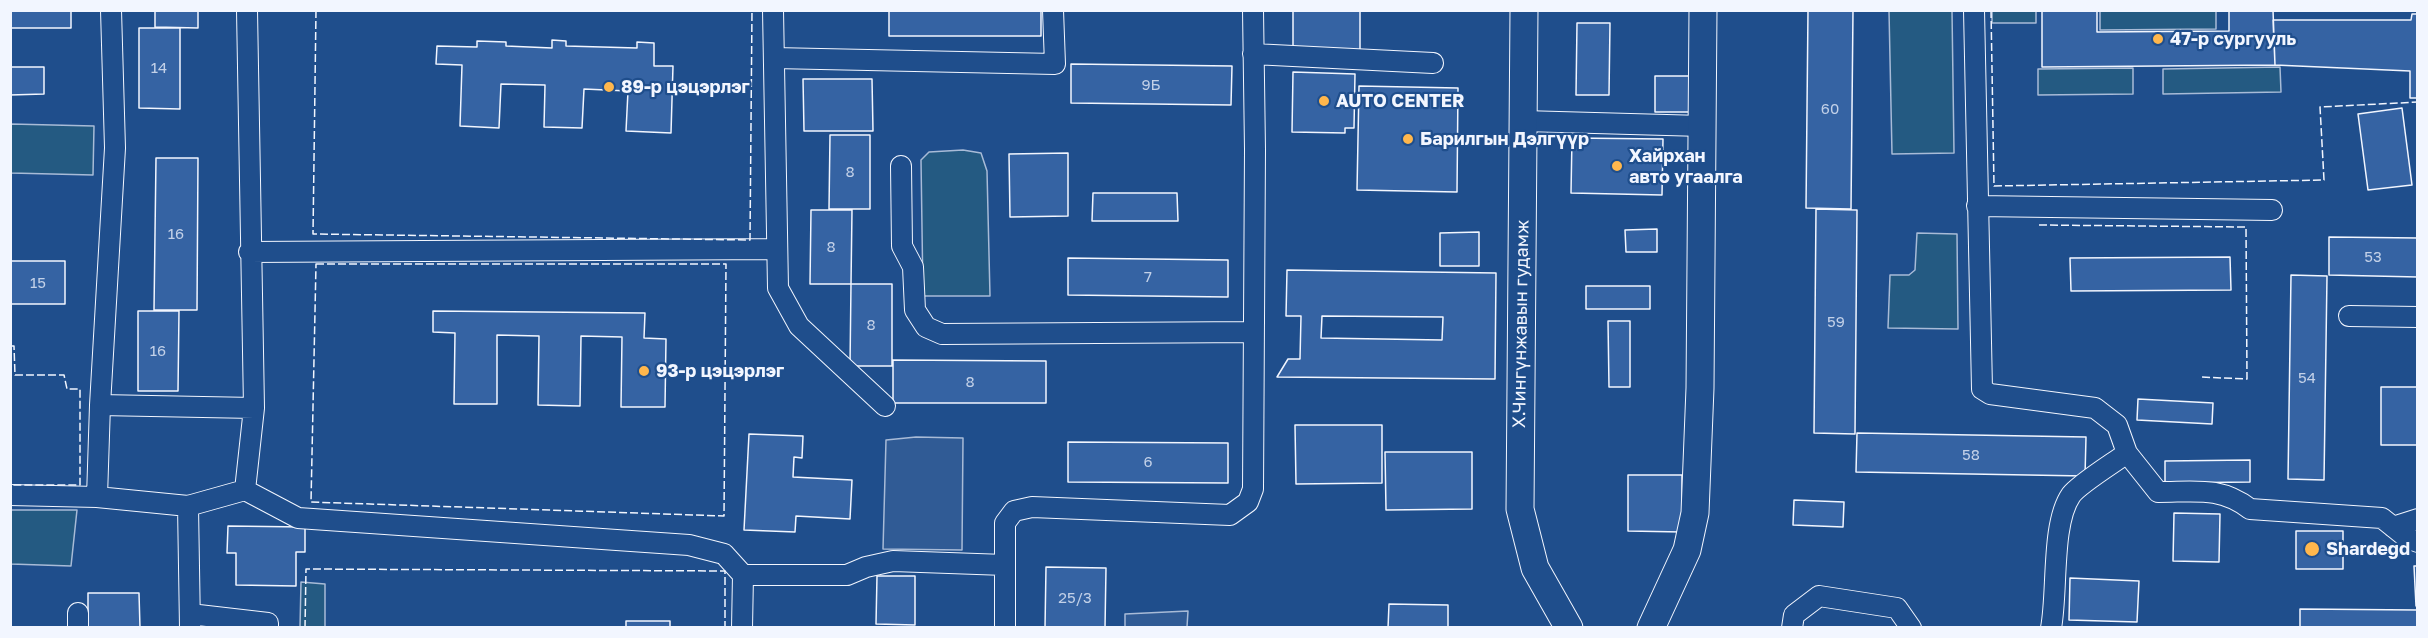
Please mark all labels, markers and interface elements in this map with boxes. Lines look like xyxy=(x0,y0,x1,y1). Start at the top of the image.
place label: 47-р сургууль xyxy=(2170,28,2296,50)
marker: 47-р сургууль xyxy=(2151,32,2165,46)
house number: 14 xyxy=(151,59,167,77)
place label: 89-р цэцэрлэг xyxy=(621,76,750,98)
house number: 9Б xyxy=(1141,76,1161,94)
marker: 89-р цэцэрлэг xyxy=(602,80,616,94)
place label: AUTO CENTER xyxy=(1336,90,1464,112)
marker: AUTO CENTER xyxy=(1317,94,1331,108)
house number: 60 xyxy=(1821,100,1839,118)
place label: Барилгын Дэлгүүр xyxy=(1420,128,1589,150)
marker: Барилгын Дэлгүүр xyxy=(1401,132,1415,146)
place label: Хайрхан авто угаалга xyxy=(1629,145,1743,188)
marker: Хайрхан авто угаалга xyxy=(1610,159,1624,173)
house number: 8 xyxy=(845,163,855,181)
street label: Х.Чингүнжавын гудамж xyxy=(1508,220,1534,428)
house number: 16 xyxy=(168,225,184,243)
house number: 8 xyxy=(826,238,836,256)
house number: 53 xyxy=(2364,248,2382,266)
house number: 7 xyxy=(1144,268,1152,286)
house number: 15 xyxy=(30,274,46,292)
house number: 59 xyxy=(1827,313,1845,331)
house number: 8 xyxy=(866,316,876,334)
house number: 16 xyxy=(150,342,166,360)
place label: 93-р цэцэрлэг xyxy=(656,360,784,382)
marker: 93-р цэцэрлэг xyxy=(637,364,651,378)
house number: 54 xyxy=(2298,369,2316,387)
house number: 8 xyxy=(965,373,975,391)
house number: 58 xyxy=(1962,446,1980,464)
house number: 6 xyxy=(1143,453,1153,471)
place label: Shardegd xyxy=(2326,538,2410,560)
marker: Shardegd xyxy=(2303,540,2321,558)
house number: 25/3 xyxy=(1058,589,1092,607)

